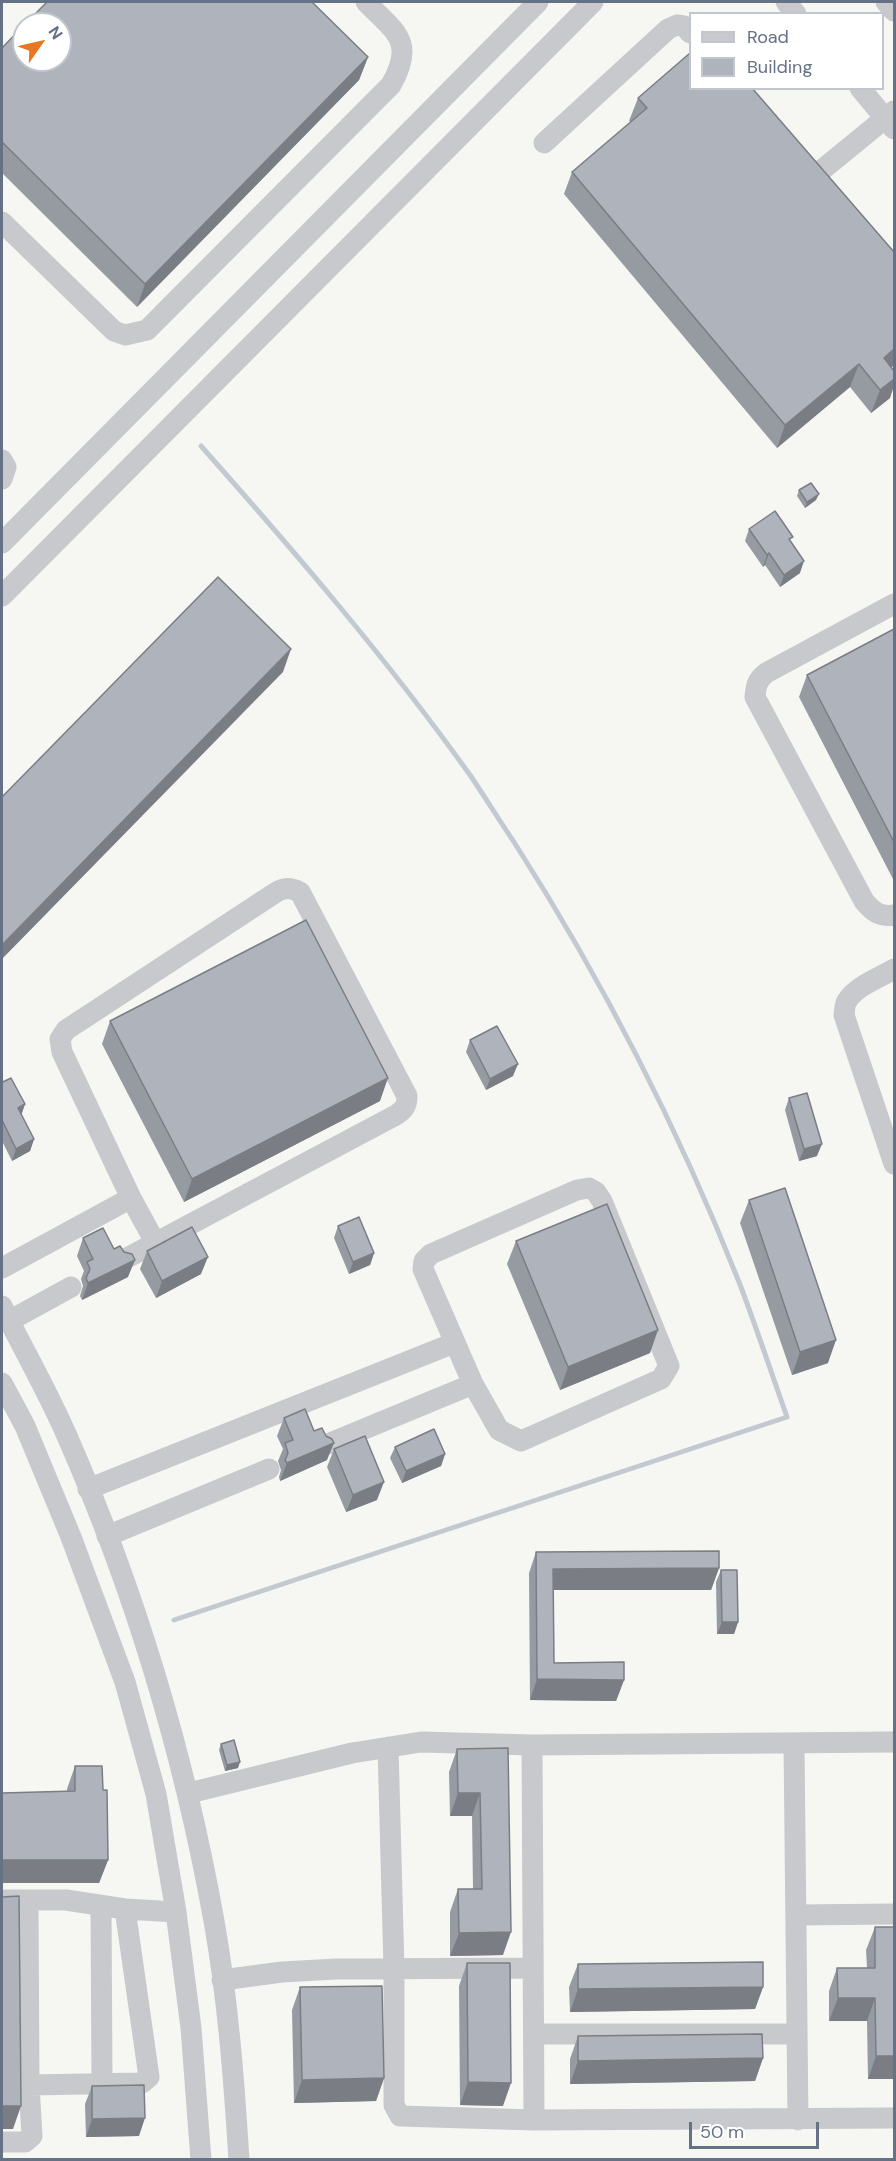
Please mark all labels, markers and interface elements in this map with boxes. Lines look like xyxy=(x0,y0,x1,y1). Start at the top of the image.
north arrow xyxy=(12,12,72,72)
legend xyxy=(689,12,884,90)
text: N xyxy=(44,22,68,43)
text: Road xyxy=(747,25,789,49)
text: Building xyxy=(747,55,812,79)
scale bar xyxy=(692,2110,822,2148)
text: 50 m xyxy=(700,2120,744,2144)

